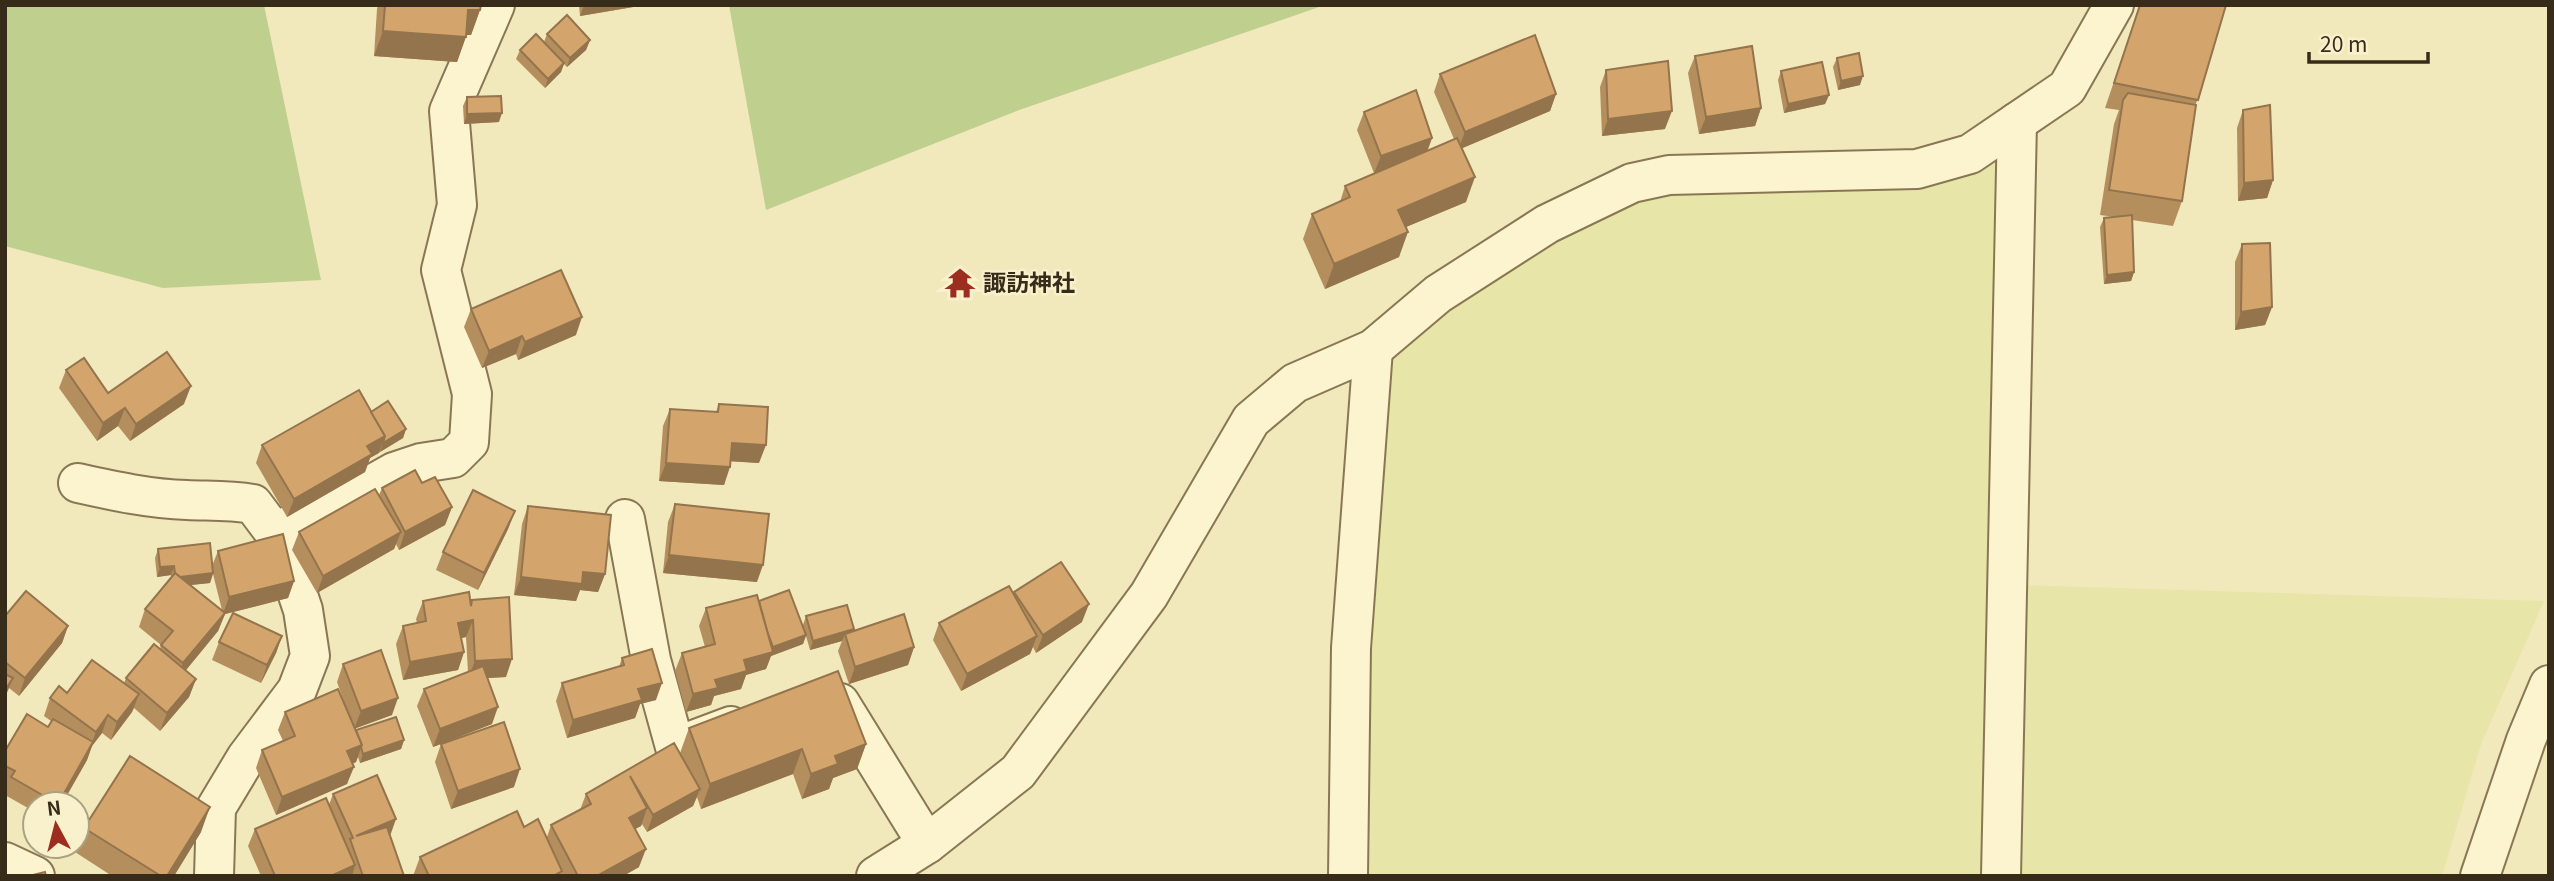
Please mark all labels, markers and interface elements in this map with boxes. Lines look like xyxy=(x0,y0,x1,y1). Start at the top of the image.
scale bar xyxy=(2309,21,2428,65)
text: 20 m xyxy=(2320,28,2367,58)
place label: 諏訪神社 xyxy=(983,264,1075,298)
temple icon: 諏訪神社 xyxy=(943,266,977,300)
north arrow xyxy=(21,790,91,860)
text: N xyxy=(45,792,62,821)

